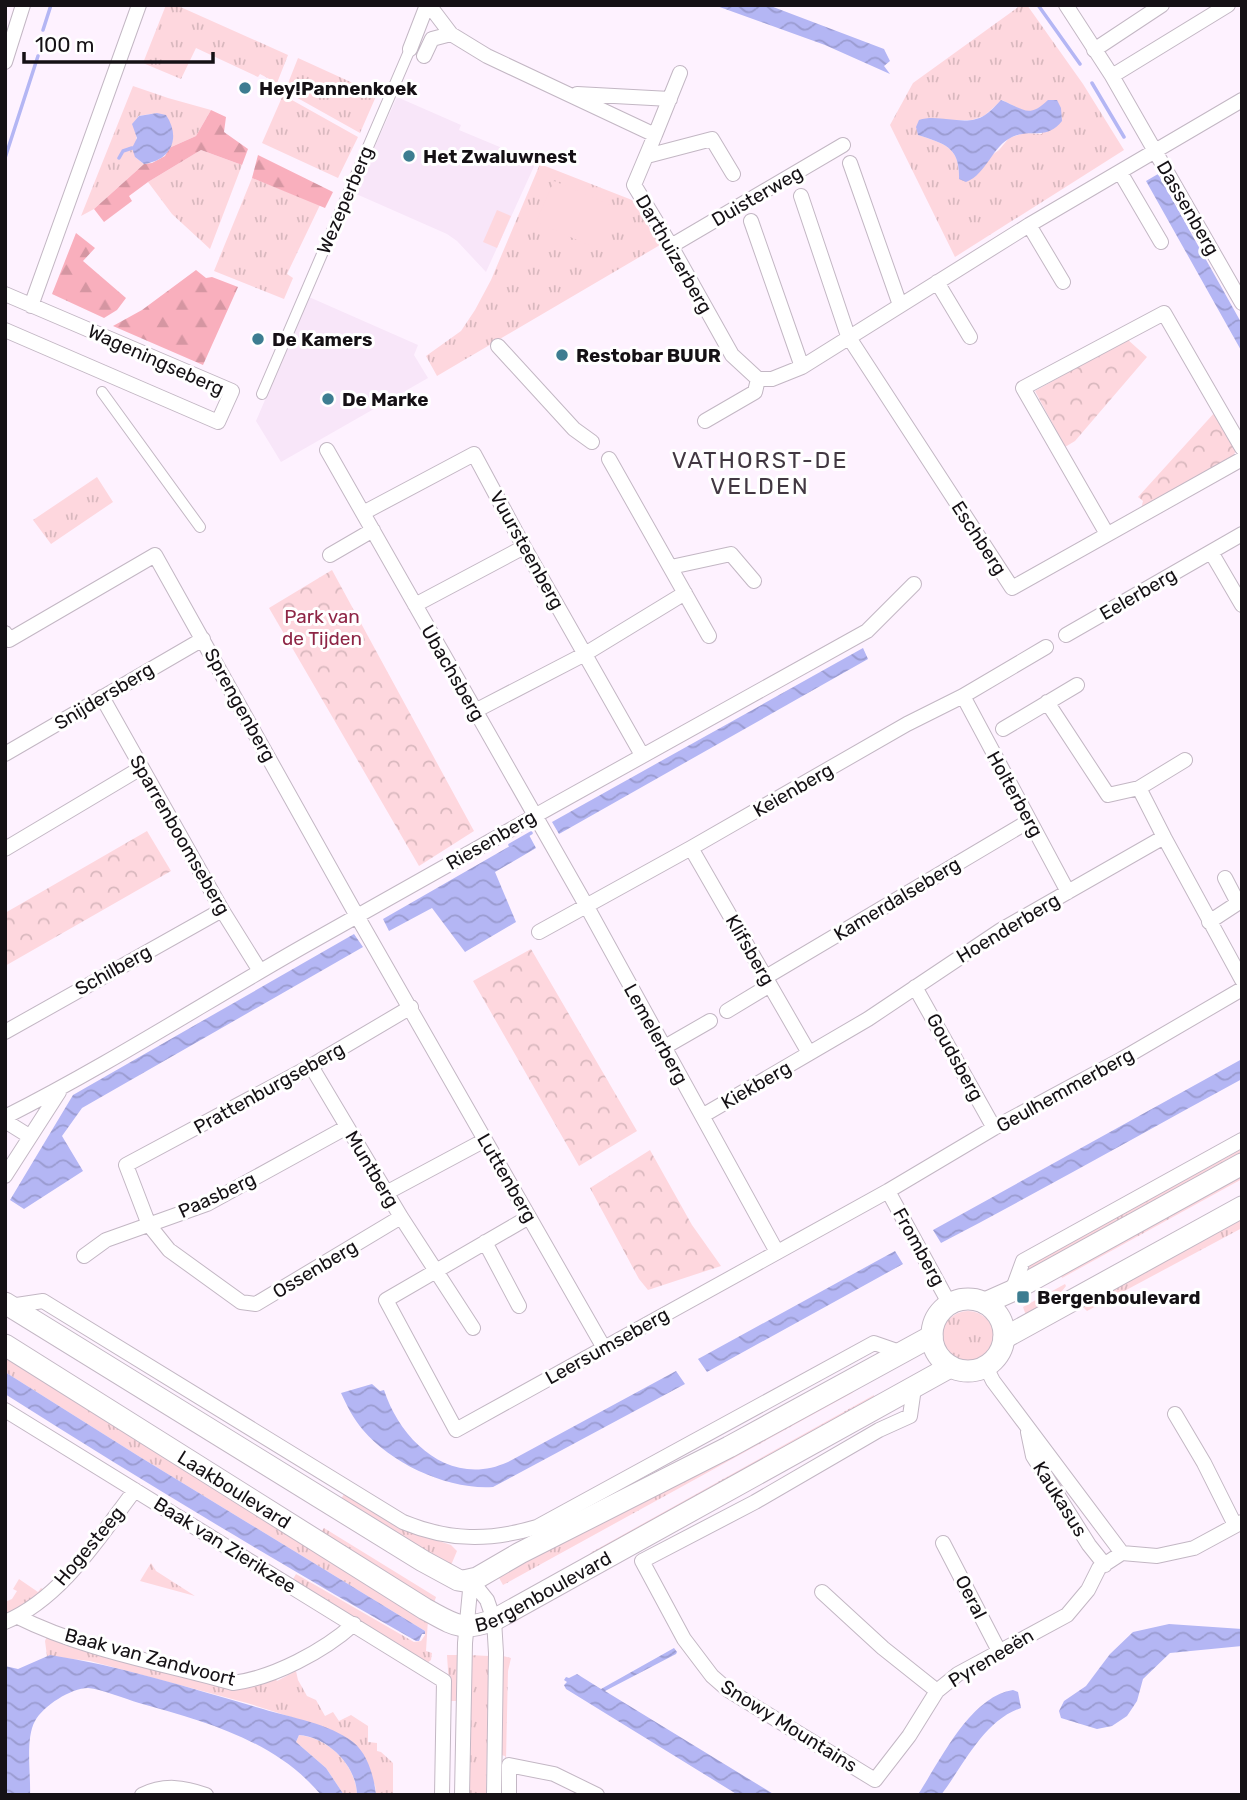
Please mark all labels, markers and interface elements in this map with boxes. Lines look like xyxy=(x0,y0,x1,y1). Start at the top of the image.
scale bar xyxy=(24,21,214,65)
text: 100 m xyxy=(35,32,94,57)
place label: Hey!Pannenkoek xyxy=(259,77,417,100)
marker: Hey!Pannenkoek xyxy=(237,80,253,96)
street label: Wezeperberg xyxy=(312,143,378,257)
place label: Het Zwaluwnest xyxy=(423,145,577,168)
marker: Het Zwaluwnest xyxy=(401,148,417,164)
street label: Dassenberg xyxy=(1152,157,1224,259)
street label: Duisterweg xyxy=(707,161,807,231)
street label: Darthuizerberg xyxy=(631,190,717,318)
street label: Wageningseberg xyxy=(84,320,228,400)
place label: De Kamers xyxy=(272,328,372,351)
marker: De Kamers xyxy=(250,331,266,347)
place label: Restobar BUUR xyxy=(576,344,721,367)
marker: Restobar BUUR xyxy=(554,347,570,363)
place label: De Marke xyxy=(342,388,428,411)
marker: De Marke xyxy=(320,391,336,407)
district label: VATHORST-DE VELDEN xyxy=(672,446,848,500)
street label: Vuursteenberg xyxy=(485,487,569,613)
street label: Eschberg xyxy=(947,497,1011,579)
street label: Eelerberg xyxy=(1096,563,1180,625)
park label: Park van de Tijden xyxy=(282,605,362,650)
street label: Ubachsberg xyxy=(416,621,490,725)
street label: Sprengenberg xyxy=(199,644,281,766)
street label: Snijdersberg xyxy=(50,657,158,735)
street label: Holterberg xyxy=(982,747,1048,841)
street label: Sparrenboomseberg xyxy=(125,751,235,919)
street label: Keienberg xyxy=(749,758,837,822)
street label: Riesenberg xyxy=(442,805,540,875)
street label: Kamerdalseberg xyxy=(830,852,964,946)
street label: Hoenderberg xyxy=(952,888,1064,968)
street label: Klifsberg xyxy=(721,910,779,990)
street label: Schilberg xyxy=(71,940,155,1000)
street label: Lemelerberg xyxy=(619,980,693,1088)
street label: Goudsberg xyxy=(922,1009,988,1105)
street label: Prattenburgseberg xyxy=(190,1037,348,1139)
street label: Geulhemmerberg xyxy=(992,1043,1138,1137)
street label: Kiekberg xyxy=(717,1056,795,1114)
street label: Muntberg xyxy=(340,1126,404,1212)
street label: Luttenberg xyxy=(472,1129,542,1227)
street label: Paasberg xyxy=(175,1167,259,1223)
street label: Fromberg xyxy=(888,1204,950,1290)
street label: Ossenberg xyxy=(268,1235,362,1303)
place label: Bergenboulevard xyxy=(1037,1286,1200,1309)
marker: Bergenboulevard xyxy=(1015,1289,1031,1305)
street label: Leersumseberg xyxy=(541,1303,673,1389)
street label: Laakboulevard xyxy=(174,1445,295,1533)
street label: Kaukasus xyxy=(1028,1457,1092,1541)
street label: Baak van Zierikzee xyxy=(150,1492,300,1598)
street label: Hogesteeg xyxy=(49,1502,129,1590)
street label: Bergenboulevard xyxy=(472,1546,615,1637)
street label: Oeral xyxy=(950,1571,992,1623)
street label: Baak van Zandvoort xyxy=(62,1623,238,1691)
street label: Pyreneeën xyxy=(944,1624,1038,1692)
street label: Snowy Mountains xyxy=(717,1675,861,1777)

